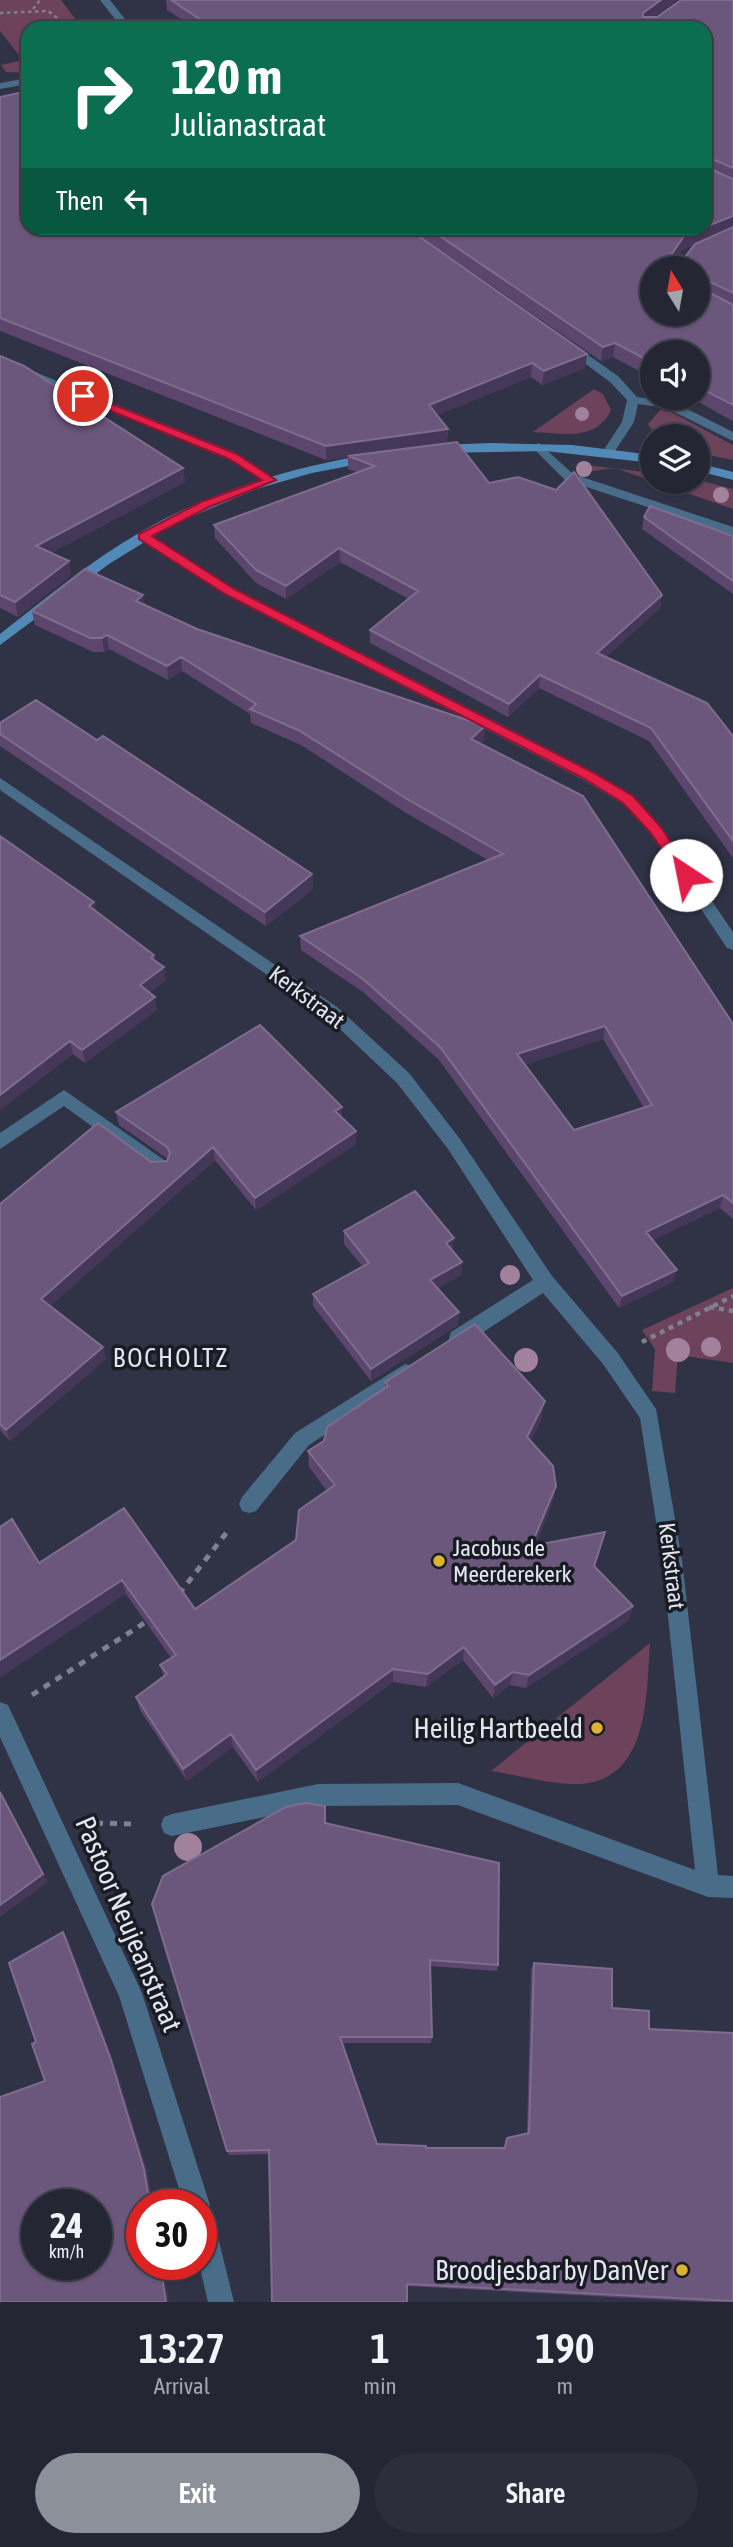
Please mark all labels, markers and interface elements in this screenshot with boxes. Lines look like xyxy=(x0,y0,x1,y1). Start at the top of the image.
text: 120 m xyxy=(171,48,282,104)
icon: right xyxy=(56,49,147,140)
text: Julianastraat xyxy=(171,106,326,143)
icon: left xyxy=(118,182,156,220)
text: Then xyxy=(56,186,104,216)
north arrow xyxy=(640,256,710,326)
map controls xyxy=(640,256,710,494)
button: sound xyxy=(640,340,710,410)
pin xyxy=(53,366,113,426)
icon: arrive xyxy=(64,377,102,415)
button: layers xyxy=(640,424,710,494)
position arrow xyxy=(649,838,723,912)
street label: Kerkstraat xyxy=(264,960,350,1034)
district label: BOCHOLTZ xyxy=(113,1343,229,1373)
street label: Kerkstraat xyxy=(654,1521,690,1611)
place label: Jacobus de Meerderekerk xyxy=(453,1535,572,1587)
marker: Jacobus de Meerderekerk xyxy=(431,1553,447,1569)
place label: Heilig Hartbeeld xyxy=(414,1712,583,1744)
marker: Heilig Hartbeeld xyxy=(589,1720,605,1736)
street label: Pastoor Neujeanstraat xyxy=(69,1812,189,2036)
speed limit sign: 30 xyxy=(126,2189,217,2280)
text: 24 xyxy=(50,2205,83,2245)
text: km/h xyxy=(49,2241,84,2262)
place label: Broodjesbar by DanVer xyxy=(435,2254,669,2286)
marker: Broodjesbar by DanVer xyxy=(674,2262,690,2278)
text: 13:27 xyxy=(139,2324,225,2372)
text: 1 xyxy=(370,2324,390,2372)
text: 190 xyxy=(535,2324,594,2372)
text: Arrival xyxy=(154,2373,210,2399)
text: min xyxy=(364,2373,397,2399)
text: m xyxy=(557,2373,573,2399)
button: Exit xyxy=(35,2453,360,2533)
button: Share xyxy=(374,2453,698,2533)

